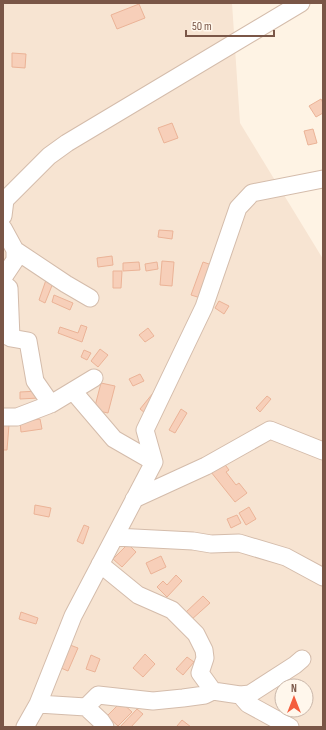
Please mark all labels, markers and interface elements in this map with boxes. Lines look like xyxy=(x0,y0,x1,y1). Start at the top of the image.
scale bar xyxy=(186,12,274,38)
text: 50 m xyxy=(192,19,212,34)
north arrow xyxy=(274,678,314,718)
text: N xyxy=(291,682,297,695)

